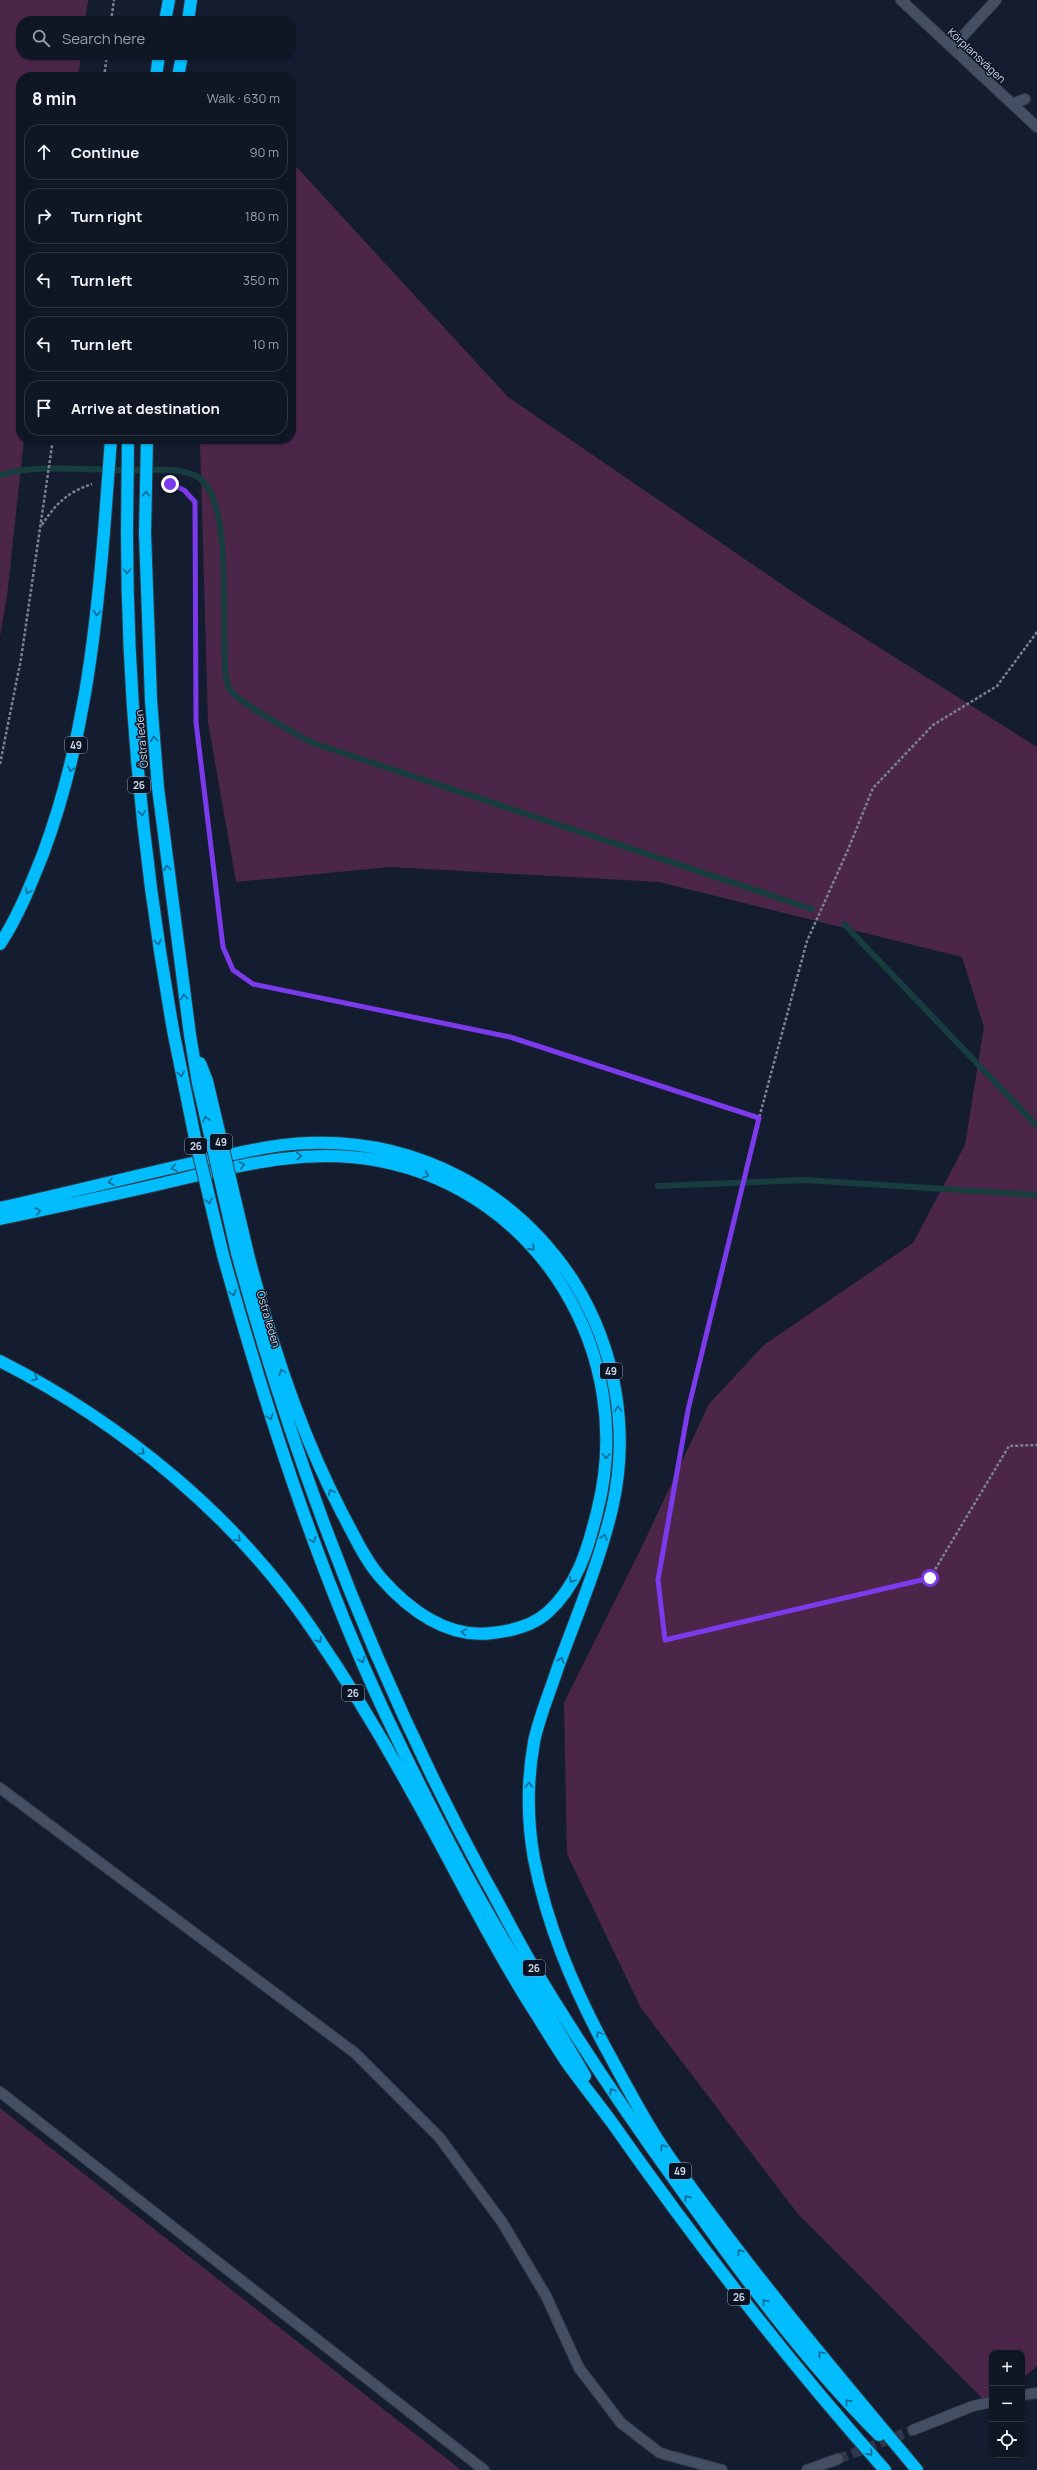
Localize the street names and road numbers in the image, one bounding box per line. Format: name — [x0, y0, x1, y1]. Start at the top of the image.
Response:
street label: Körplansvägen — [945, 24, 1009, 86]
street label: Östra leden — [131, 709, 151, 769]
road number: 49 — [65, 737, 87, 753]
road number: 26 — [128, 777, 150, 793]
road number: 49 — [210, 1134, 232, 1150]
road number: 26 — [185, 1138, 207, 1154]
street label: Östra leden — [254, 1289, 284, 1349]
road number: 49 — [600, 1363, 622, 1379]
road number: 26 — [342, 1685, 364, 1701]
road number: 26 — [523, 1960, 545, 1976]
road number: 49 — [669, 2163, 691, 2179]
road number: 26 — [728, 2289, 750, 2305]

